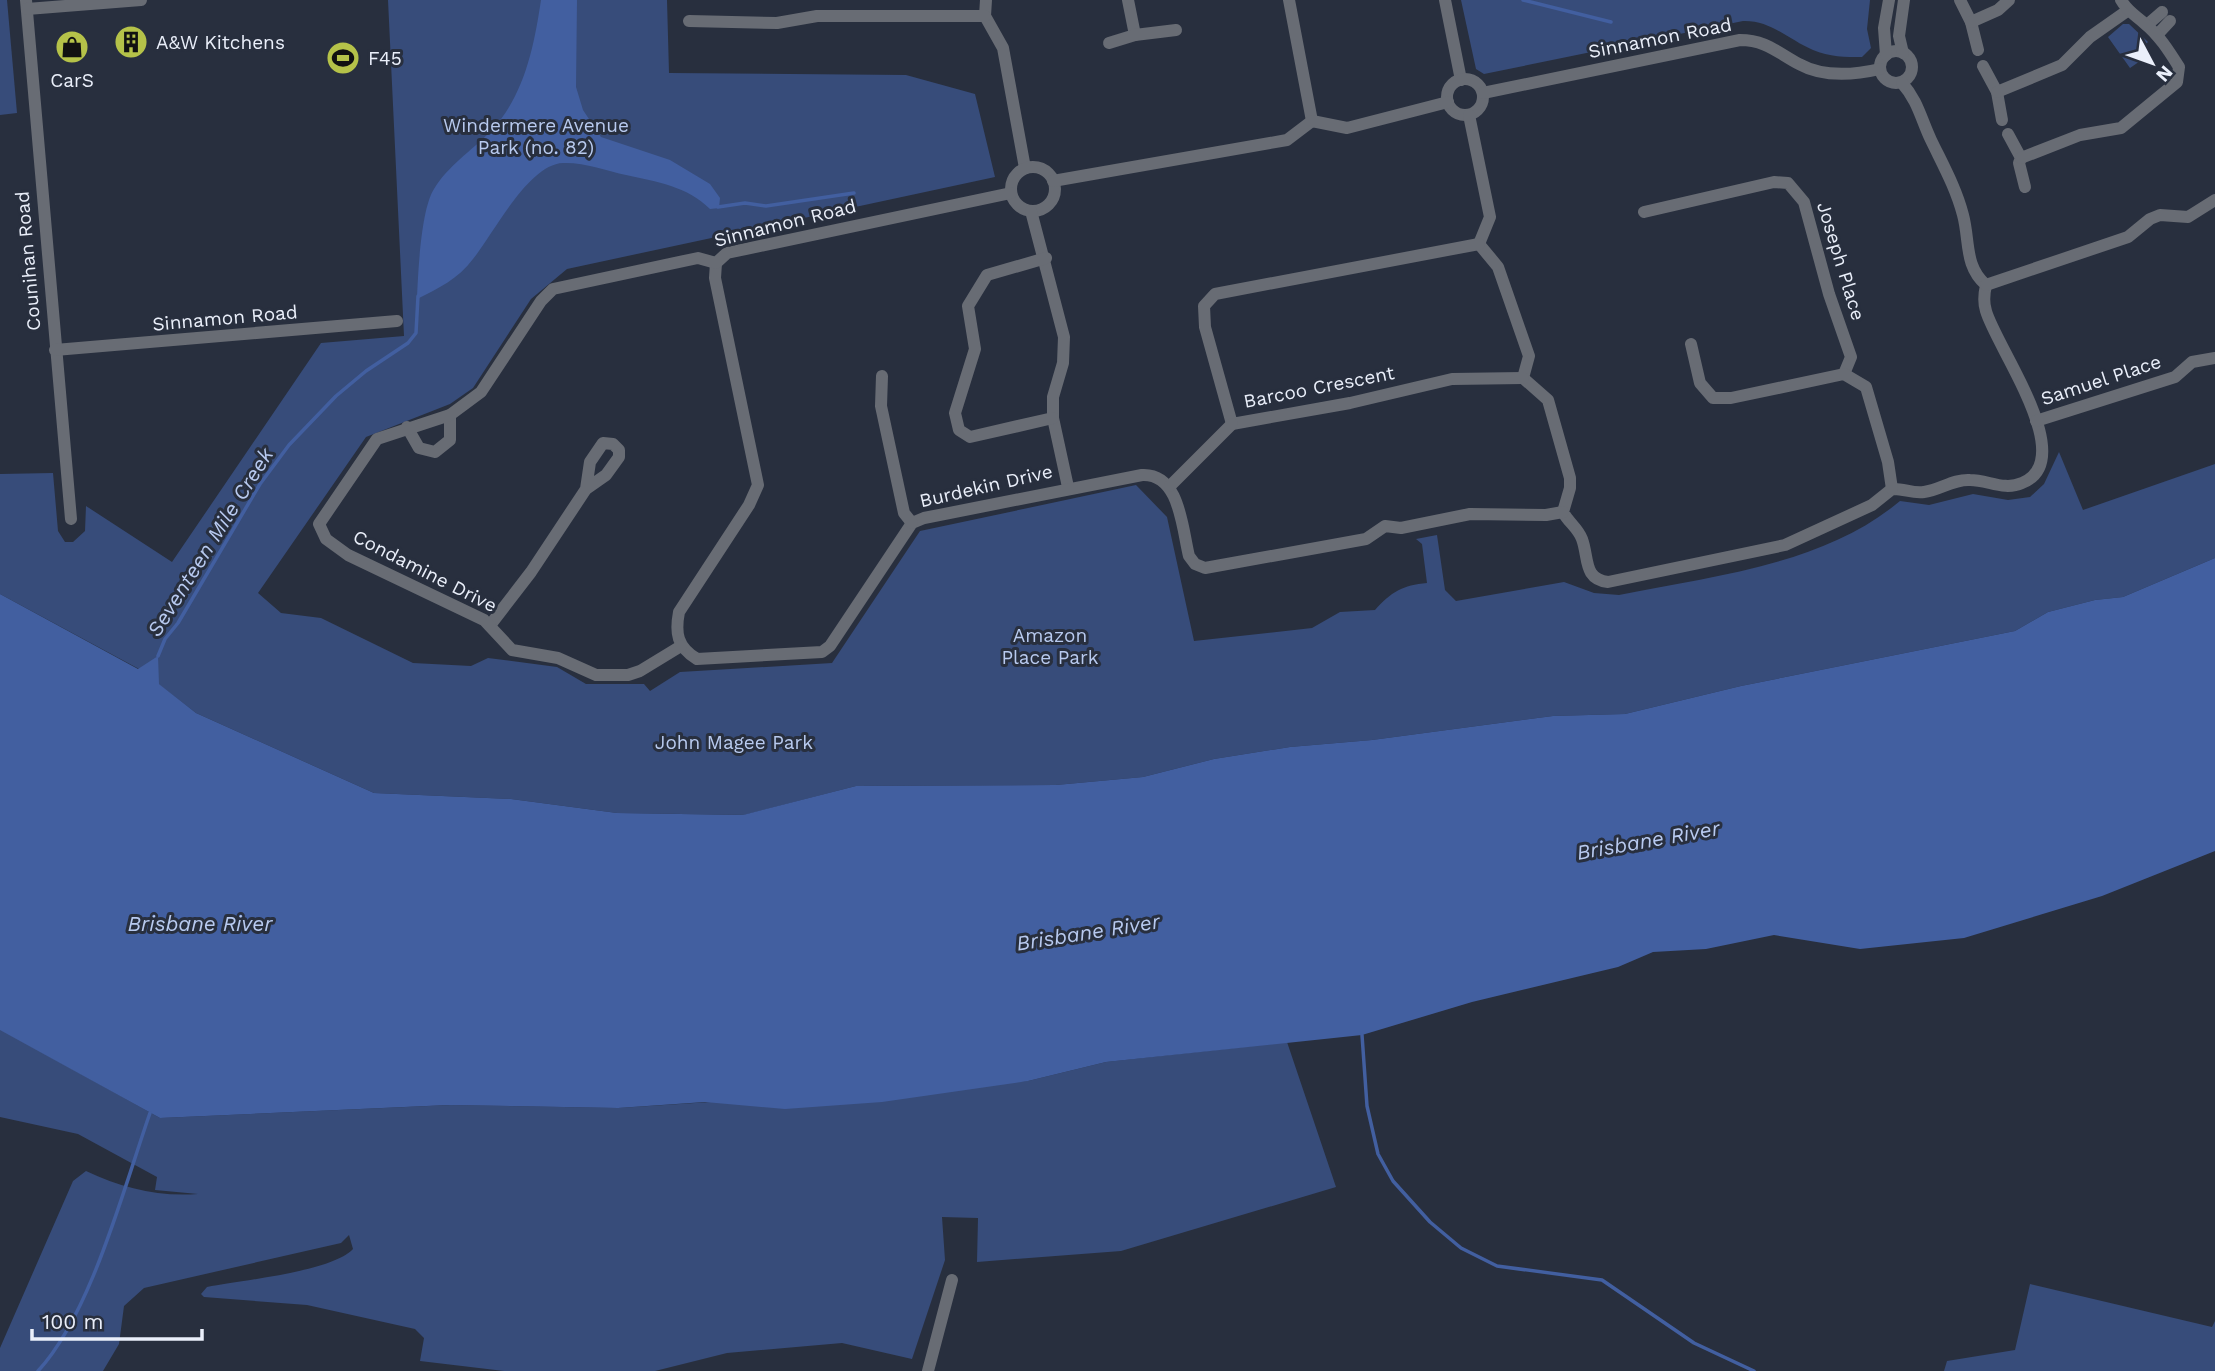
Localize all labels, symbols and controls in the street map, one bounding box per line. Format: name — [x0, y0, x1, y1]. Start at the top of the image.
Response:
street label: Sinnamon Road — [1586, 13, 1734, 63]
building icon: A&W Kitchens — [112, 23, 150, 61]
shop icon: CarS — [53, 28, 91, 66]
north arrow — [2117, 28, 2187, 98]
place label: A&W Kitchens — [156, 31, 285, 54]
sports icon: F45 — [324, 39, 362, 77]
place label: F45 — [368, 47, 402, 70]
text: N — [2151, 61, 2178, 87]
place label: CarS — [50, 69, 94, 92]
park label: Windermere Avenue Park (no. 82) — [443, 114, 629, 159]
street label: Counihan Road — [10, 190, 46, 332]
street label: Sinnamon Road — [712, 194, 858, 252]
street label: Joseph Place — [1812, 199, 1870, 323]
street label: Sinnamon Road — [152, 300, 298, 336]
street label: Samuel Place — [2038, 350, 2164, 410]
street label: Barcoo Crescent — [1242, 361, 1396, 413]
water label: Seventeen Mile Creek — [142, 442, 279, 641]
street label: Burdekin Drive — [917, 460, 1055, 512]
street label: Condamine Drive — [349, 525, 501, 617]
park label: Amazon Place Park — [1001, 624, 1099, 669]
park label: John Magee Park — [655, 731, 813, 754]
water label: Brisbane River — [1574, 815, 1722, 865]
water label: Brisbane River — [1014, 908, 1162, 956]
water label: Brisbane River — [128, 911, 273, 936]
scale bar — [32, 1298, 201, 1342]
text: 100 m — [42, 1309, 104, 1334]

